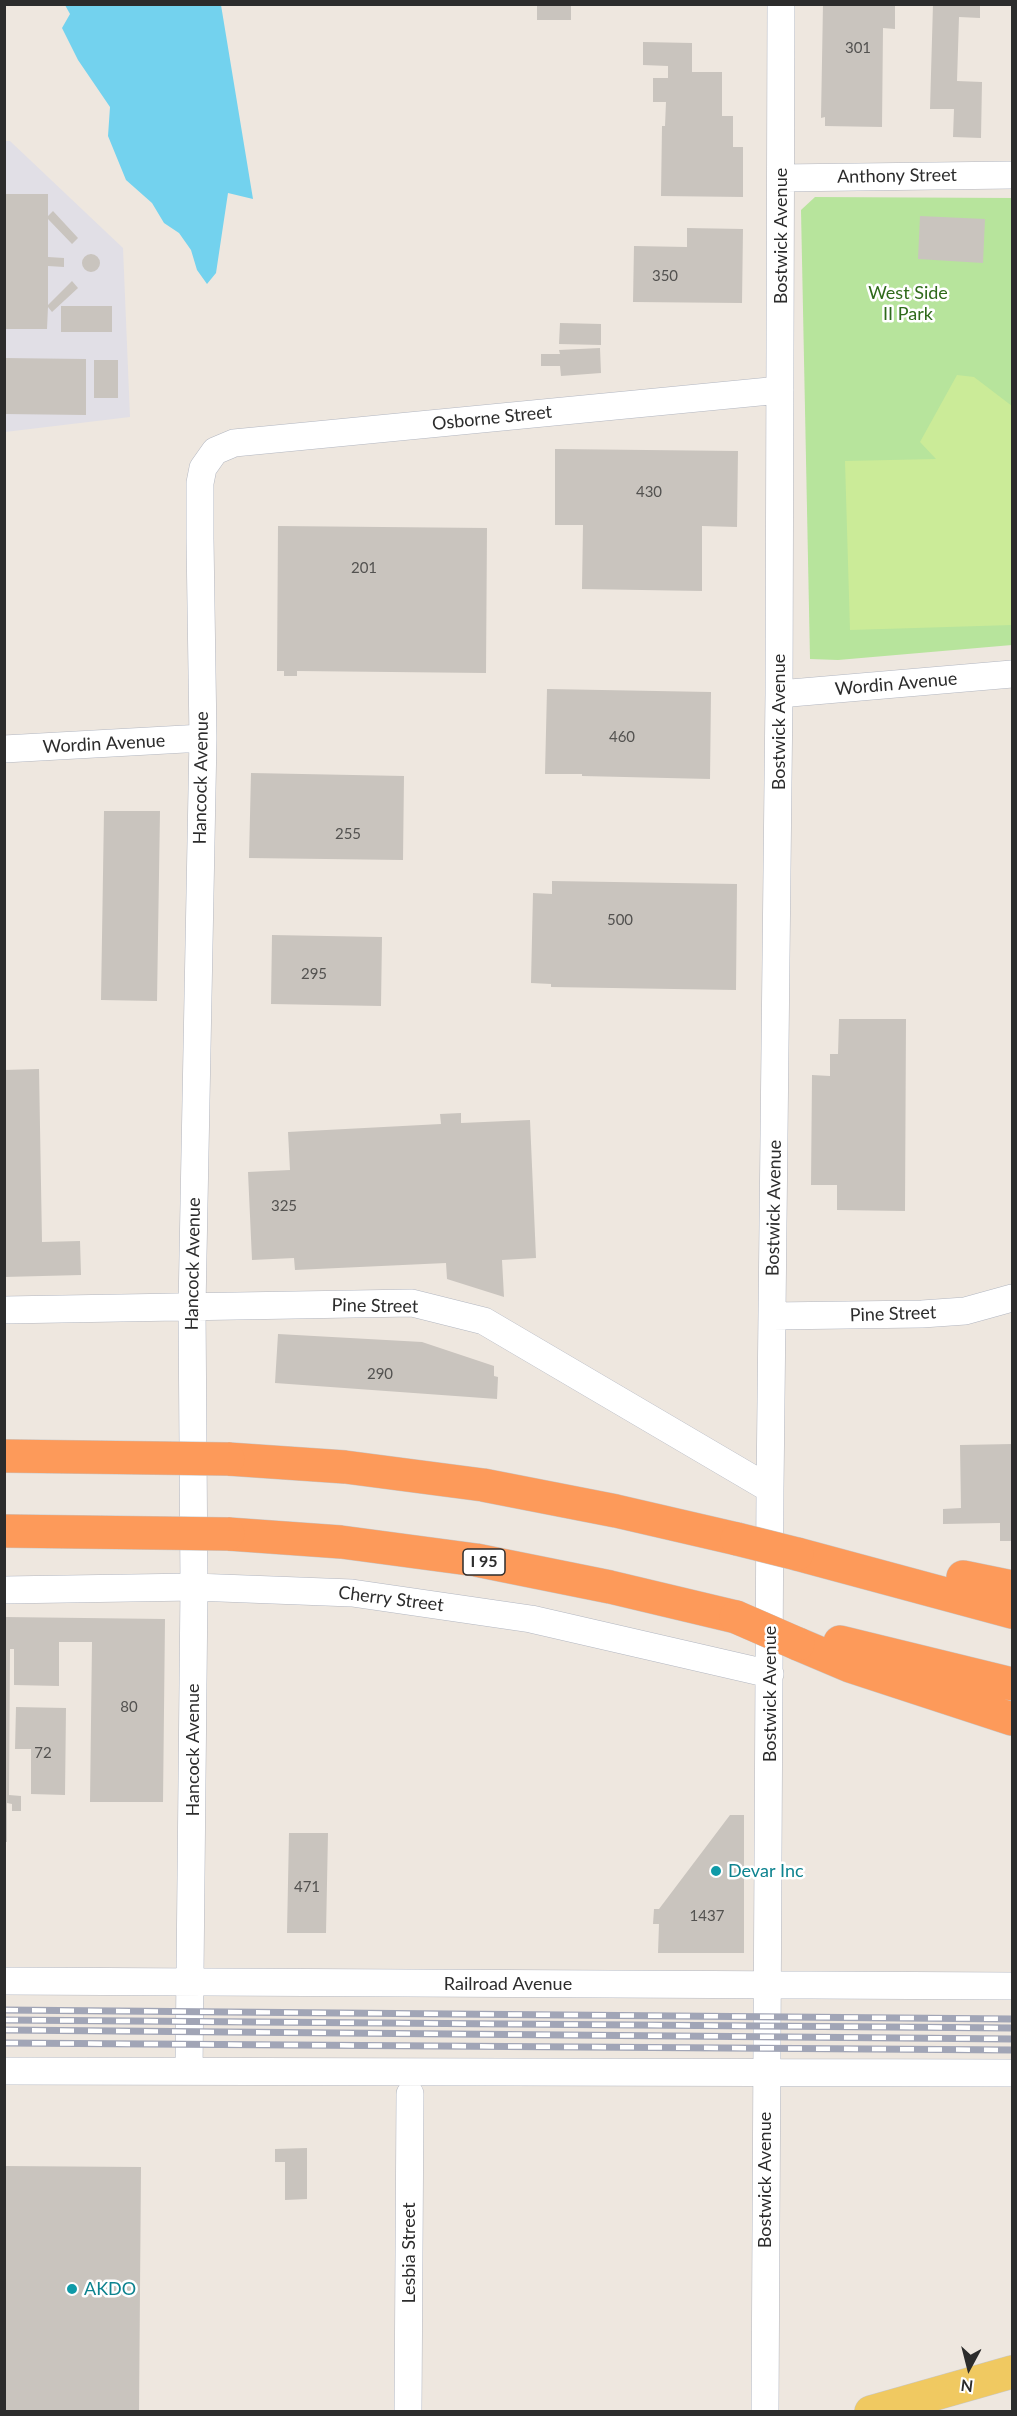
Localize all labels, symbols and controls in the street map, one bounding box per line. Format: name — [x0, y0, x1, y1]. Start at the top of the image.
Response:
house number: 301 — [845, 39, 871, 57]
street label: Anthony Street — [837, 164, 957, 188]
street label: Bostwick Avenue — [770, 168, 792, 304]
house number: 350 — [652, 267, 678, 285]
park label: West Side II Park — [868, 282, 948, 324]
street label: Osborne Street — [431, 401, 553, 435]
house number: 430 — [636, 483, 662, 501]
house number: 201 — [351, 559, 377, 577]
street label: Bostwick Avenue — [768, 654, 790, 790]
street label: Wordin Avenue — [834, 668, 958, 700]
street label: Hancock Avenue — [189, 711, 213, 845]
house number: 460 — [609, 728, 635, 746]
street label: Wordin Avenue — [42, 730, 166, 758]
house number: 255 — [335, 825, 361, 843]
house number: 500 — [607, 911, 633, 929]
house number: 295 — [301, 965, 327, 983]
street label: Bostwick Avenue — [762, 1140, 786, 1276]
street label: Hancock Avenue — [181, 1197, 205, 1331]
house number: 325 — [271, 1197, 297, 1215]
street label: Pine Street — [332, 1294, 418, 1318]
street label: Pine Street — [849, 1302, 937, 1326]
house number: 290 — [367, 1365, 393, 1383]
road number: I 95 — [463, 1549, 505, 1575]
street label: Cherry Street — [337, 1582, 445, 1616]
street label: Bostwick Avenue — [759, 1626, 781, 1762]
street label: Hancock Avenue — [182, 1683, 204, 1817]
house number: 80 — [120, 1698, 138, 1716]
house number: 72 — [34, 1744, 52, 1762]
place label: Devar Inc — [728, 1860, 804, 1882]
marker: Devar Inc — [709, 1864, 723, 1878]
house number: 471 — [294, 1878, 320, 1896]
house number: 1437 — [690, 1907, 724, 1925]
street label: Railroad Avenue — [444, 1973, 572, 1995]
street label: Bostwick Avenue — [754, 2112, 776, 2248]
street label: Lesbia Street — [398, 2202, 420, 2304]
place label: AKDO — [84, 2278, 136, 2300]
marker: AKDO — [65, 2282, 79, 2296]
north arrow — [939, 2338, 999, 2398]
text: N — [959, 2376, 974, 2397]

